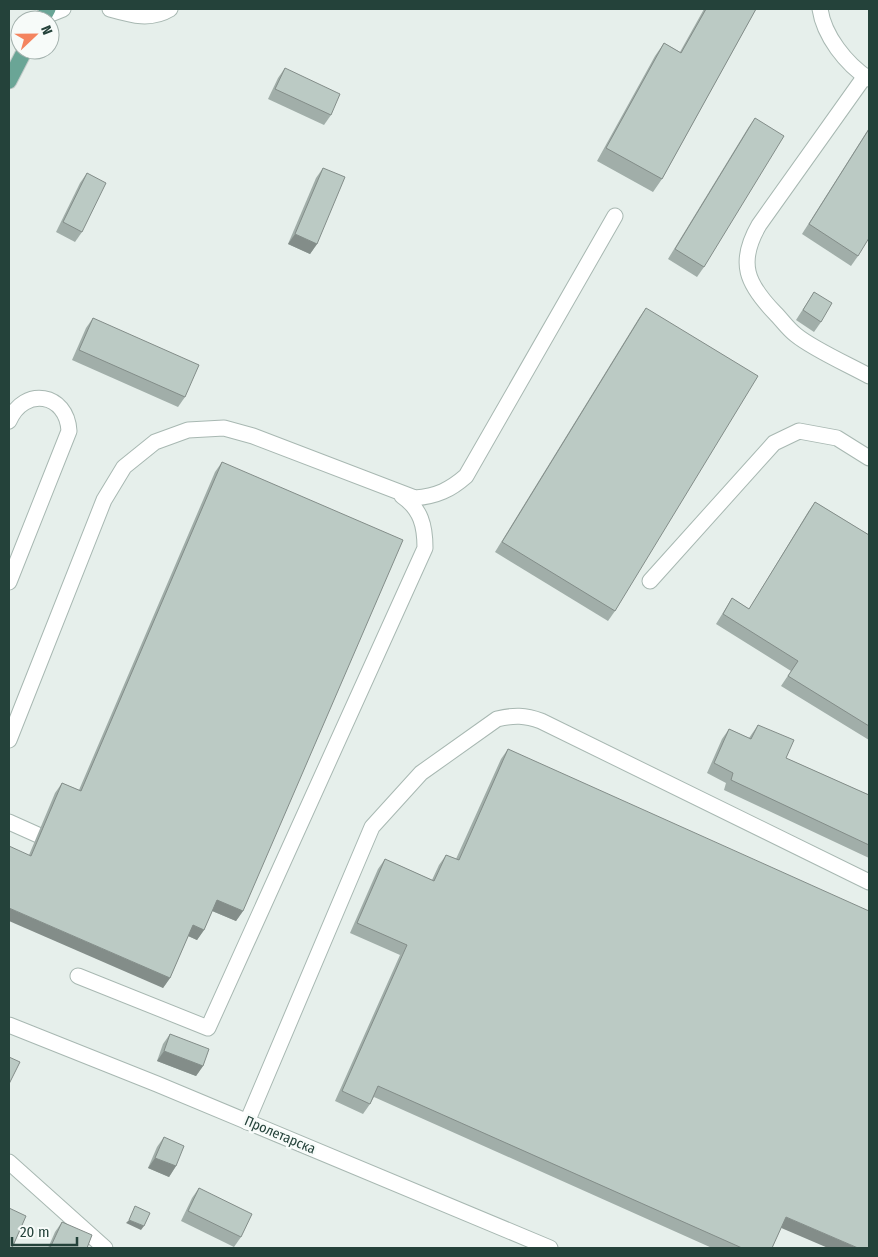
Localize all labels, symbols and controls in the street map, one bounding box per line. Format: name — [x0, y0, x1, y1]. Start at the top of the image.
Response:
north arrow — [10, 10, 60, 60]
text: N — [37, 23, 56, 37]
street label: Пролетарска — [242, 1112, 318, 1158]
scale bar — [12, 1214, 78, 1246]
text: 20 m — [20, 1223, 50, 1241]

